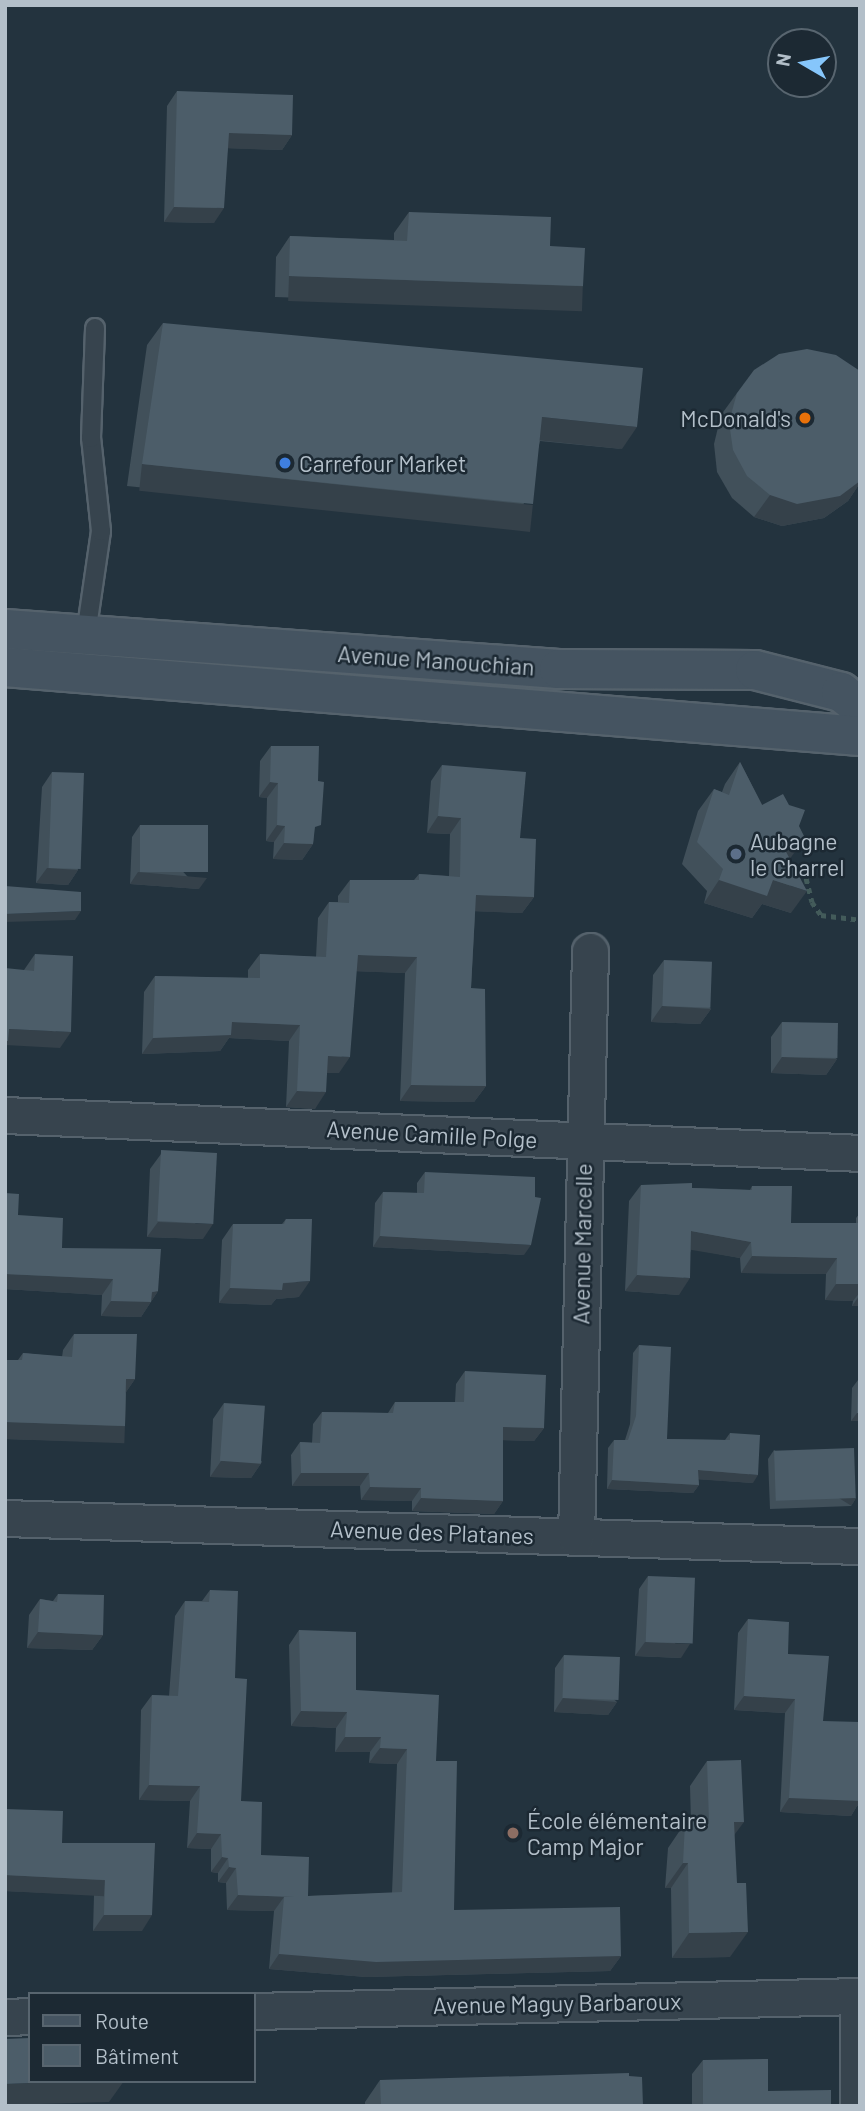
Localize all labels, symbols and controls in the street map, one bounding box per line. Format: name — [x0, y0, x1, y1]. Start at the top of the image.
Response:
north arrow — [767, 28, 837, 98]
text: N — [770, 51, 795, 68]
place label: McDonald's — [680, 404, 791, 432]
marker: McDonald's — [797, 410, 813, 426]
place label: Carrefour Market — [299, 449, 466, 477]
marker: Carrefour Market — [277, 455, 293, 471]
street label: Avenue Manouchian — [337, 639, 535, 681]
place label: Aubagne le Charrel — [750, 827, 844, 881]
marker: Aubagne le Charrel — [728, 846, 744, 862]
street label: Avenue Camille Polge — [326, 1115, 538, 1153]
street label: Avenue Marcelle — [567, 1163, 597, 1325]
street label: Avenue des Platanes — [330, 1515, 534, 1549]
place label: École élémentaire Camp Major — [527, 1806, 707, 1860]
marker: École élémentaire Camp Major — [505, 1825, 521, 1841]
street label: Avenue Maguy Barbaroux — [433, 1987, 681, 2019]
legend — [28, 1992, 256, 2083]
text: Route — [95, 2008, 149, 2033]
text: Bâtiment — [95, 2043, 179, 2068]

